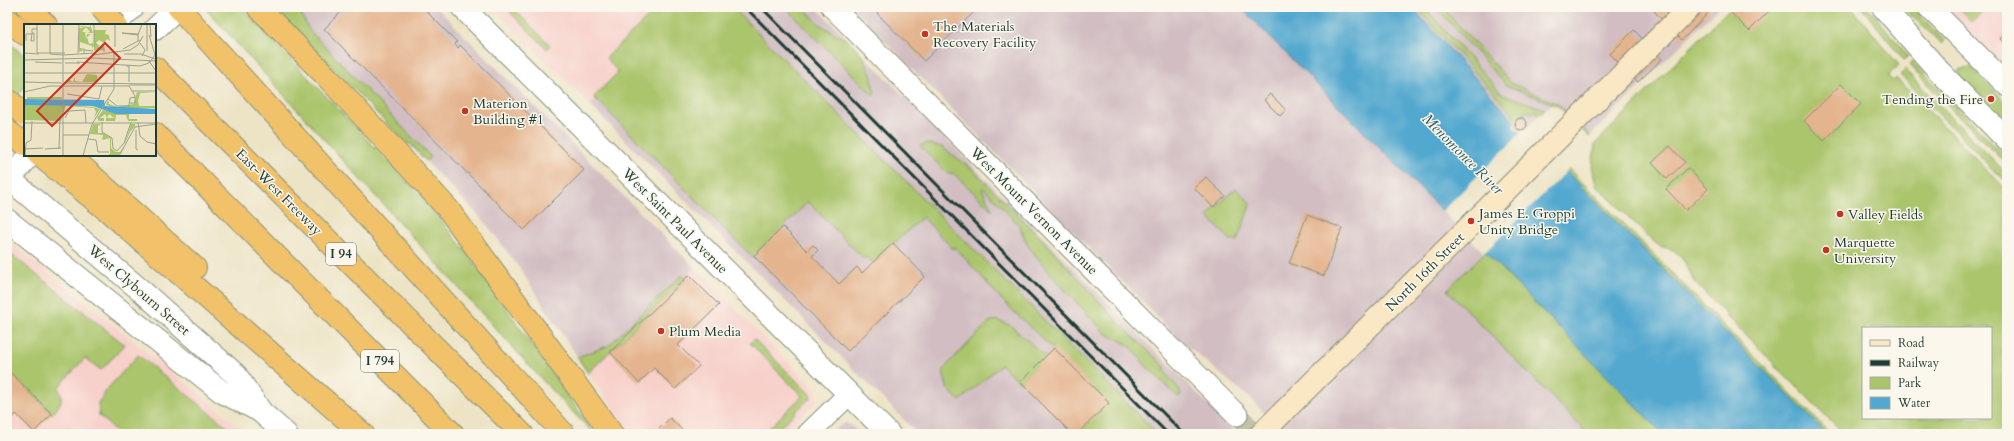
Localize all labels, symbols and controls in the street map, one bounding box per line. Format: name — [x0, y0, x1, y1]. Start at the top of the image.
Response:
place label: The Materials Recovery Facility — [933, 17, 1037, 52]
inset map — [24, 24, 156, 156]
marker: The Materials Recovery Facility — [920, 29, 930, 39]
place label: Tending the Fire — [1882, 90, 1983, 109]
place label: Materion Building #1 — [473, 94, 544, 129]
marker: Tending the Fire — [1986, 94, 1996, 104]
marker: Materion Building #1 — [460, 106, 470, 116]
water label: Menomonee River — [1418, 109, 1509, 200]
street label: West Mount Vernon Avenue — [965, 142, 1102, 279]
street label: East-West Freeway — [232, 145, 327, 240]
street label: West Saint Paul Avenue — [617, 163, 732, 278]
place label: James E. Groppi Unity Bridge — [1477, 204, 1575, 239]
place label: Valley Fields — [1848, 205, 1923, 224]
marker: Valley Fields — [1835, 209, 1845, 219]
marker: James E. Groppi Unity Bridge — [1466, 216, 1476, 226]
street label: North 16th Street — [1381, 228, 1469, 316]
place label: Marquette University — [1834, 233, 1897, 268]
street label: West Clybourn Street — [83, 240, 195, 340]
road number: I 94 — [326, 243, 356, 265]
marker: Marquette University — [1821, 245, 1831, 255]
place label: Plum Media — [669, 322, 741, 341]
marker: Plum Media — [656, 326, 666, 336]
legend — [1862, 327, 1992, 419]
text: Road — [1898, 335, 1925, 351]
road number: I 794 — [361, 350, 399, 372]
text: Railway — [1898, 355, 1940, 371]
text: Park — [1898, 375, 1922, 391]
text: Water — [1897, 395, 1931, 411]

